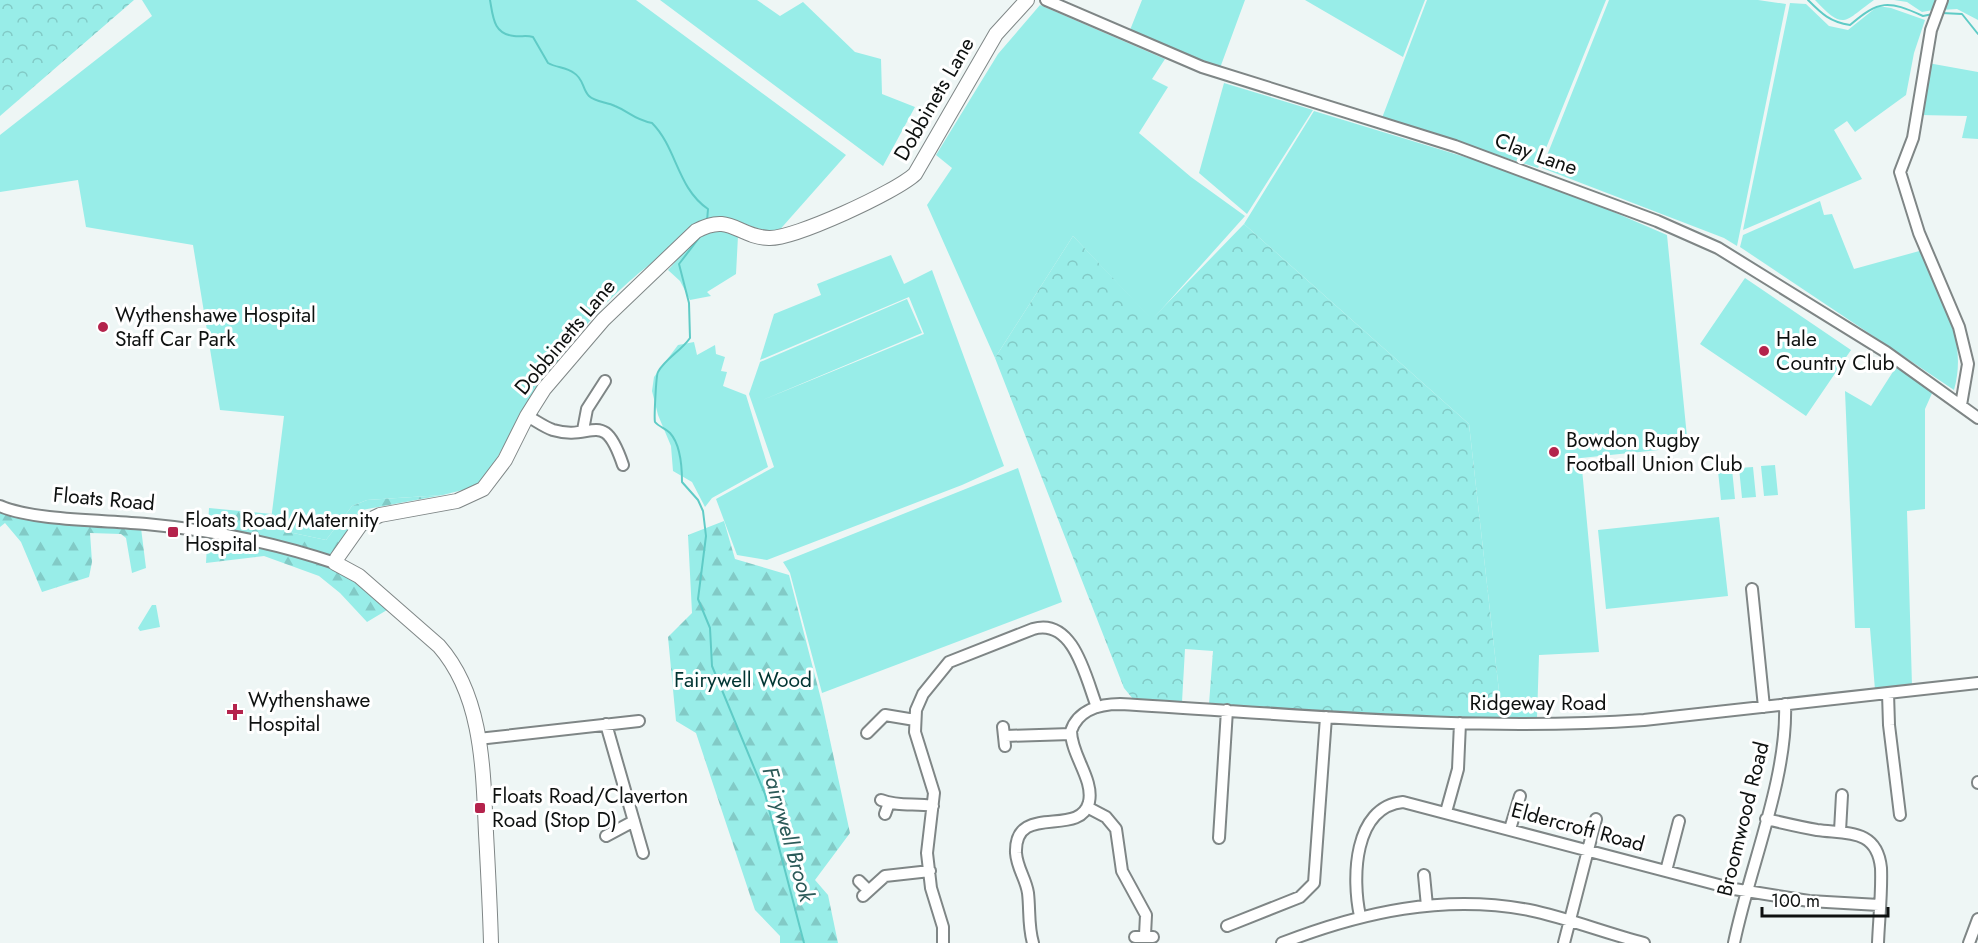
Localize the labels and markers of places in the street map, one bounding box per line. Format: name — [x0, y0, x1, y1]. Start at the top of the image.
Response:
place label: Wythenshawe Hospital Staff Car Park — [115, 300, 316, 354]
marker: Wythenshawe Hospital Staff Car Park — [96, 320, 110, 334]
place label: Hale Country Club — [1776, 324, 1895, 378]
marker: Hale Country Club — [1757, 344, 1771, 358]
place label: Bowdon Rugby Football Union Club — [1566, 425, 1743, 479]
marker: Bowdon Rugby Football Union Club — [1547, 445, 1561, 459]
place label: Floats Road/Maternity Hospital — [185, 505, 380, 559]
marker: Floats Road/Maternity Hospital — [166, 525, 180, 539]
place label: Wythenshawe Hospital — [248, 685, 370, 739]
marker: Wythenshawe Hospital — [226, 703, 244, 721]
place label: Floats Road/Claverton Road (Stop D) — [492, 781, 688, 835]
marker: Floats Road/Claverton Road (Stop D) — [473, 801, 487, 815]

